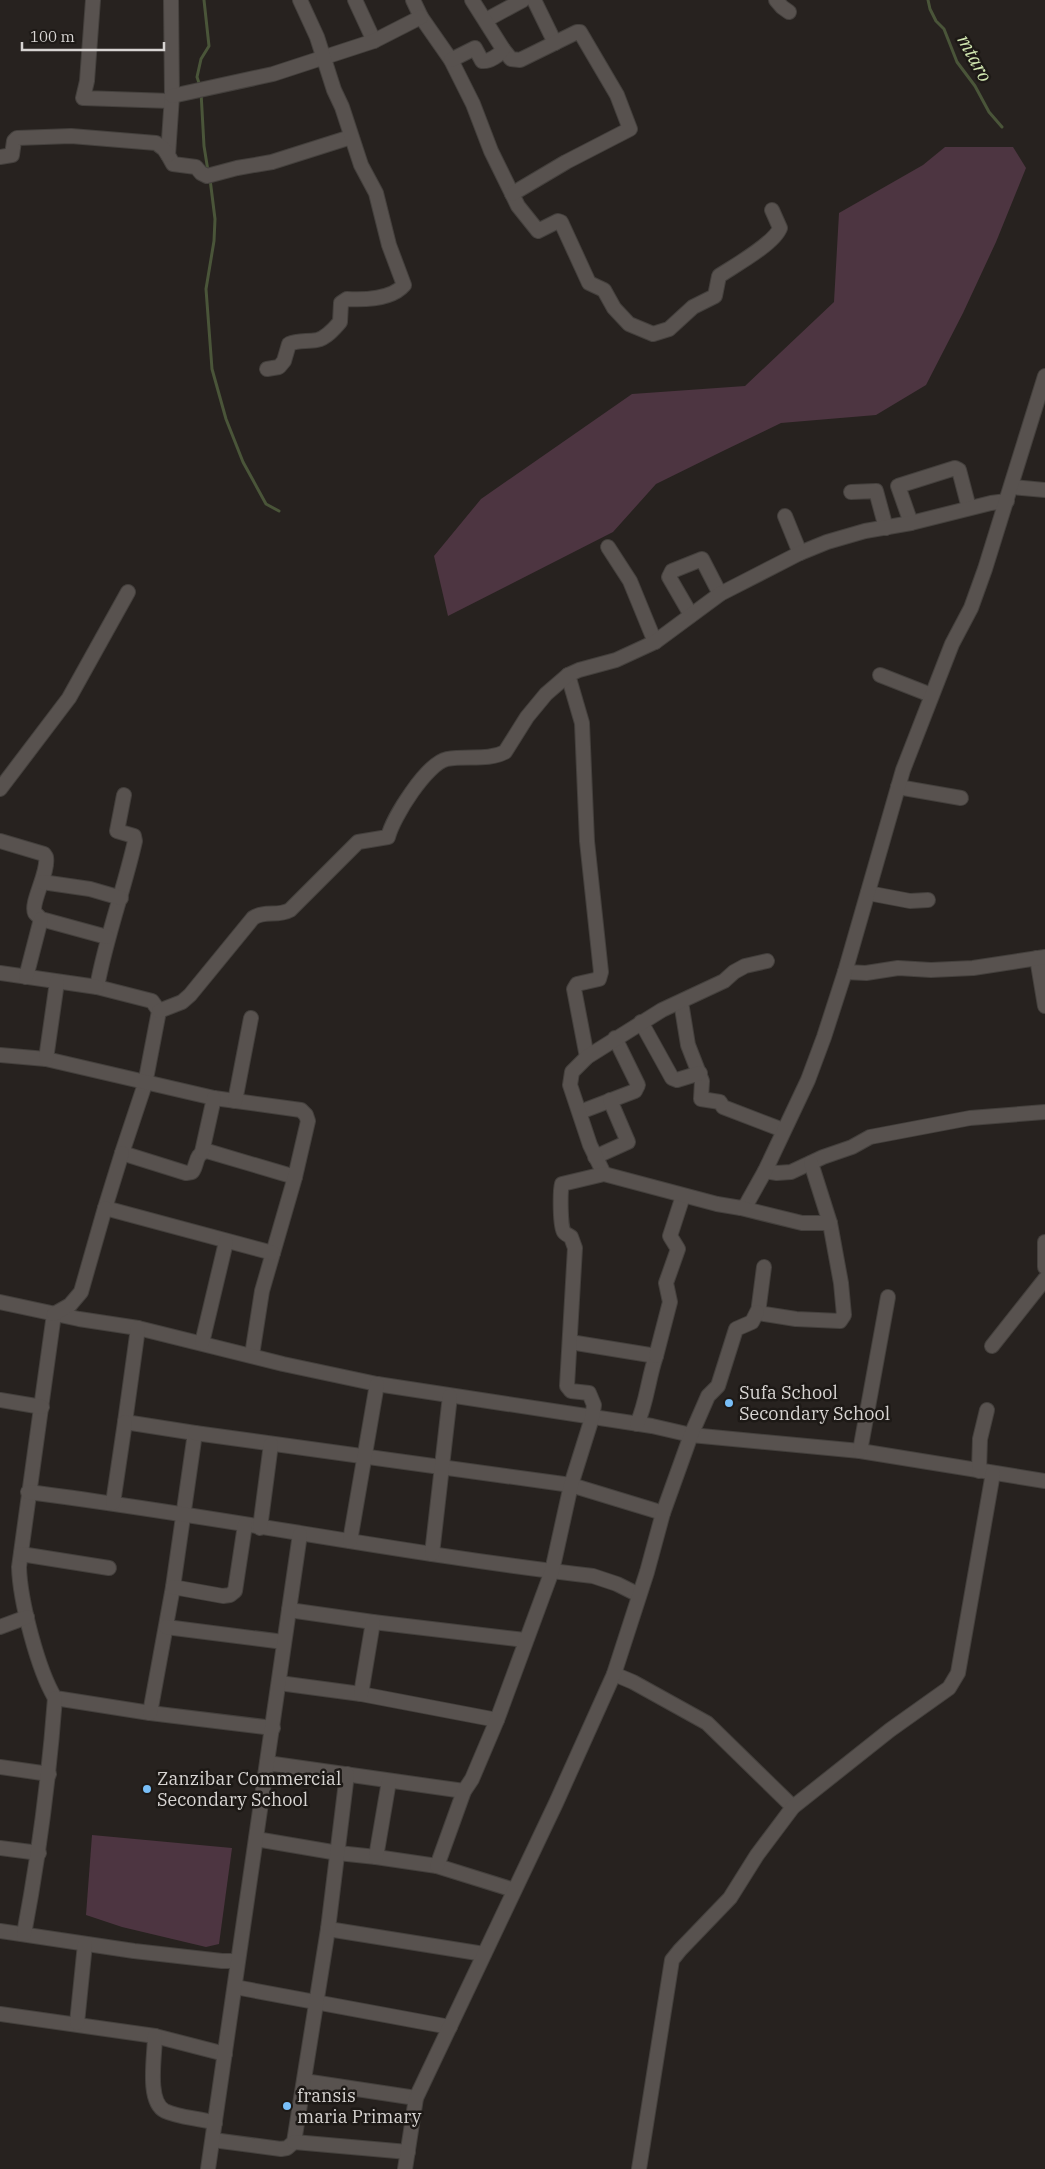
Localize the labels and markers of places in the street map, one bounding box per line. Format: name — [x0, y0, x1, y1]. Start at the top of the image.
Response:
place label: Sufa School Secondary School — [739, 1381, 890, 1425]
marker: Sufa School Secondary School — [723, 1397, 735, 1409]
place label: Zanzibar Commercial Secondary School — [157, 1767, 341, 1811]
marker: Zanzibar Commercial Secondary School — [141, 1783, 153, 1795]
place label: fransis maria Primary — [297, 2084, 422, 2128]
marker: fransis maria Primary — [281, 2100, 293, 2112]

